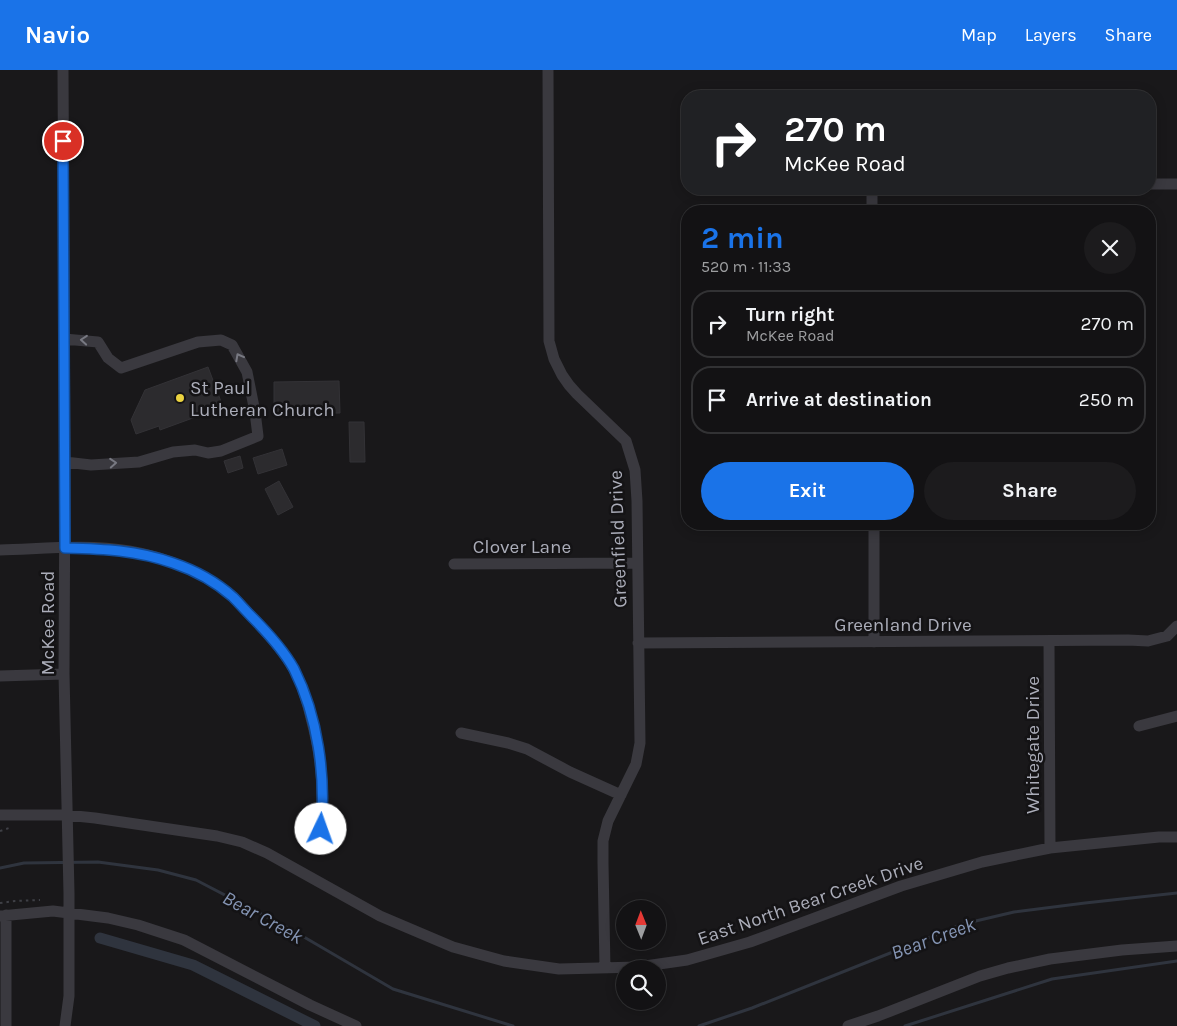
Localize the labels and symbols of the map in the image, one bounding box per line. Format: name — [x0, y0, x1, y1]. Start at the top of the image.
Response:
pin — [42, 120, 84, 162]
one-way arrow — [80, 335, 88, 346]
one-way arrow — [235, 353, 245, 362]
place label: St Paul Lutheran Church — [190, 377, 335, 421]
marker: St Paul Lutheran Church — [174, 392, 186, 404]
one-way arrow — [110, 458, 118, 469]
street label: Greenfield Drive — [605, 470, 631, 608]
street label: Clover Lane — [473, 536, 571, 558]
street label: McKee Road — [37, 570, 59, 676]
street label: Greenland Drive — [834, 614, 972, 636]
street label: Whitegate Drive — [1022, 676, 1044, 814]
position arrow — [294, 802, 346, 854]
street label: East North Bear Creek Drive — [695, 852, 926, 950]
water label: Bear Creek — [219, 886, 308, 949]
north arrow — [616, 900, 666, 950]
water label: Bear Creek — [888, 912, 979, 964]

